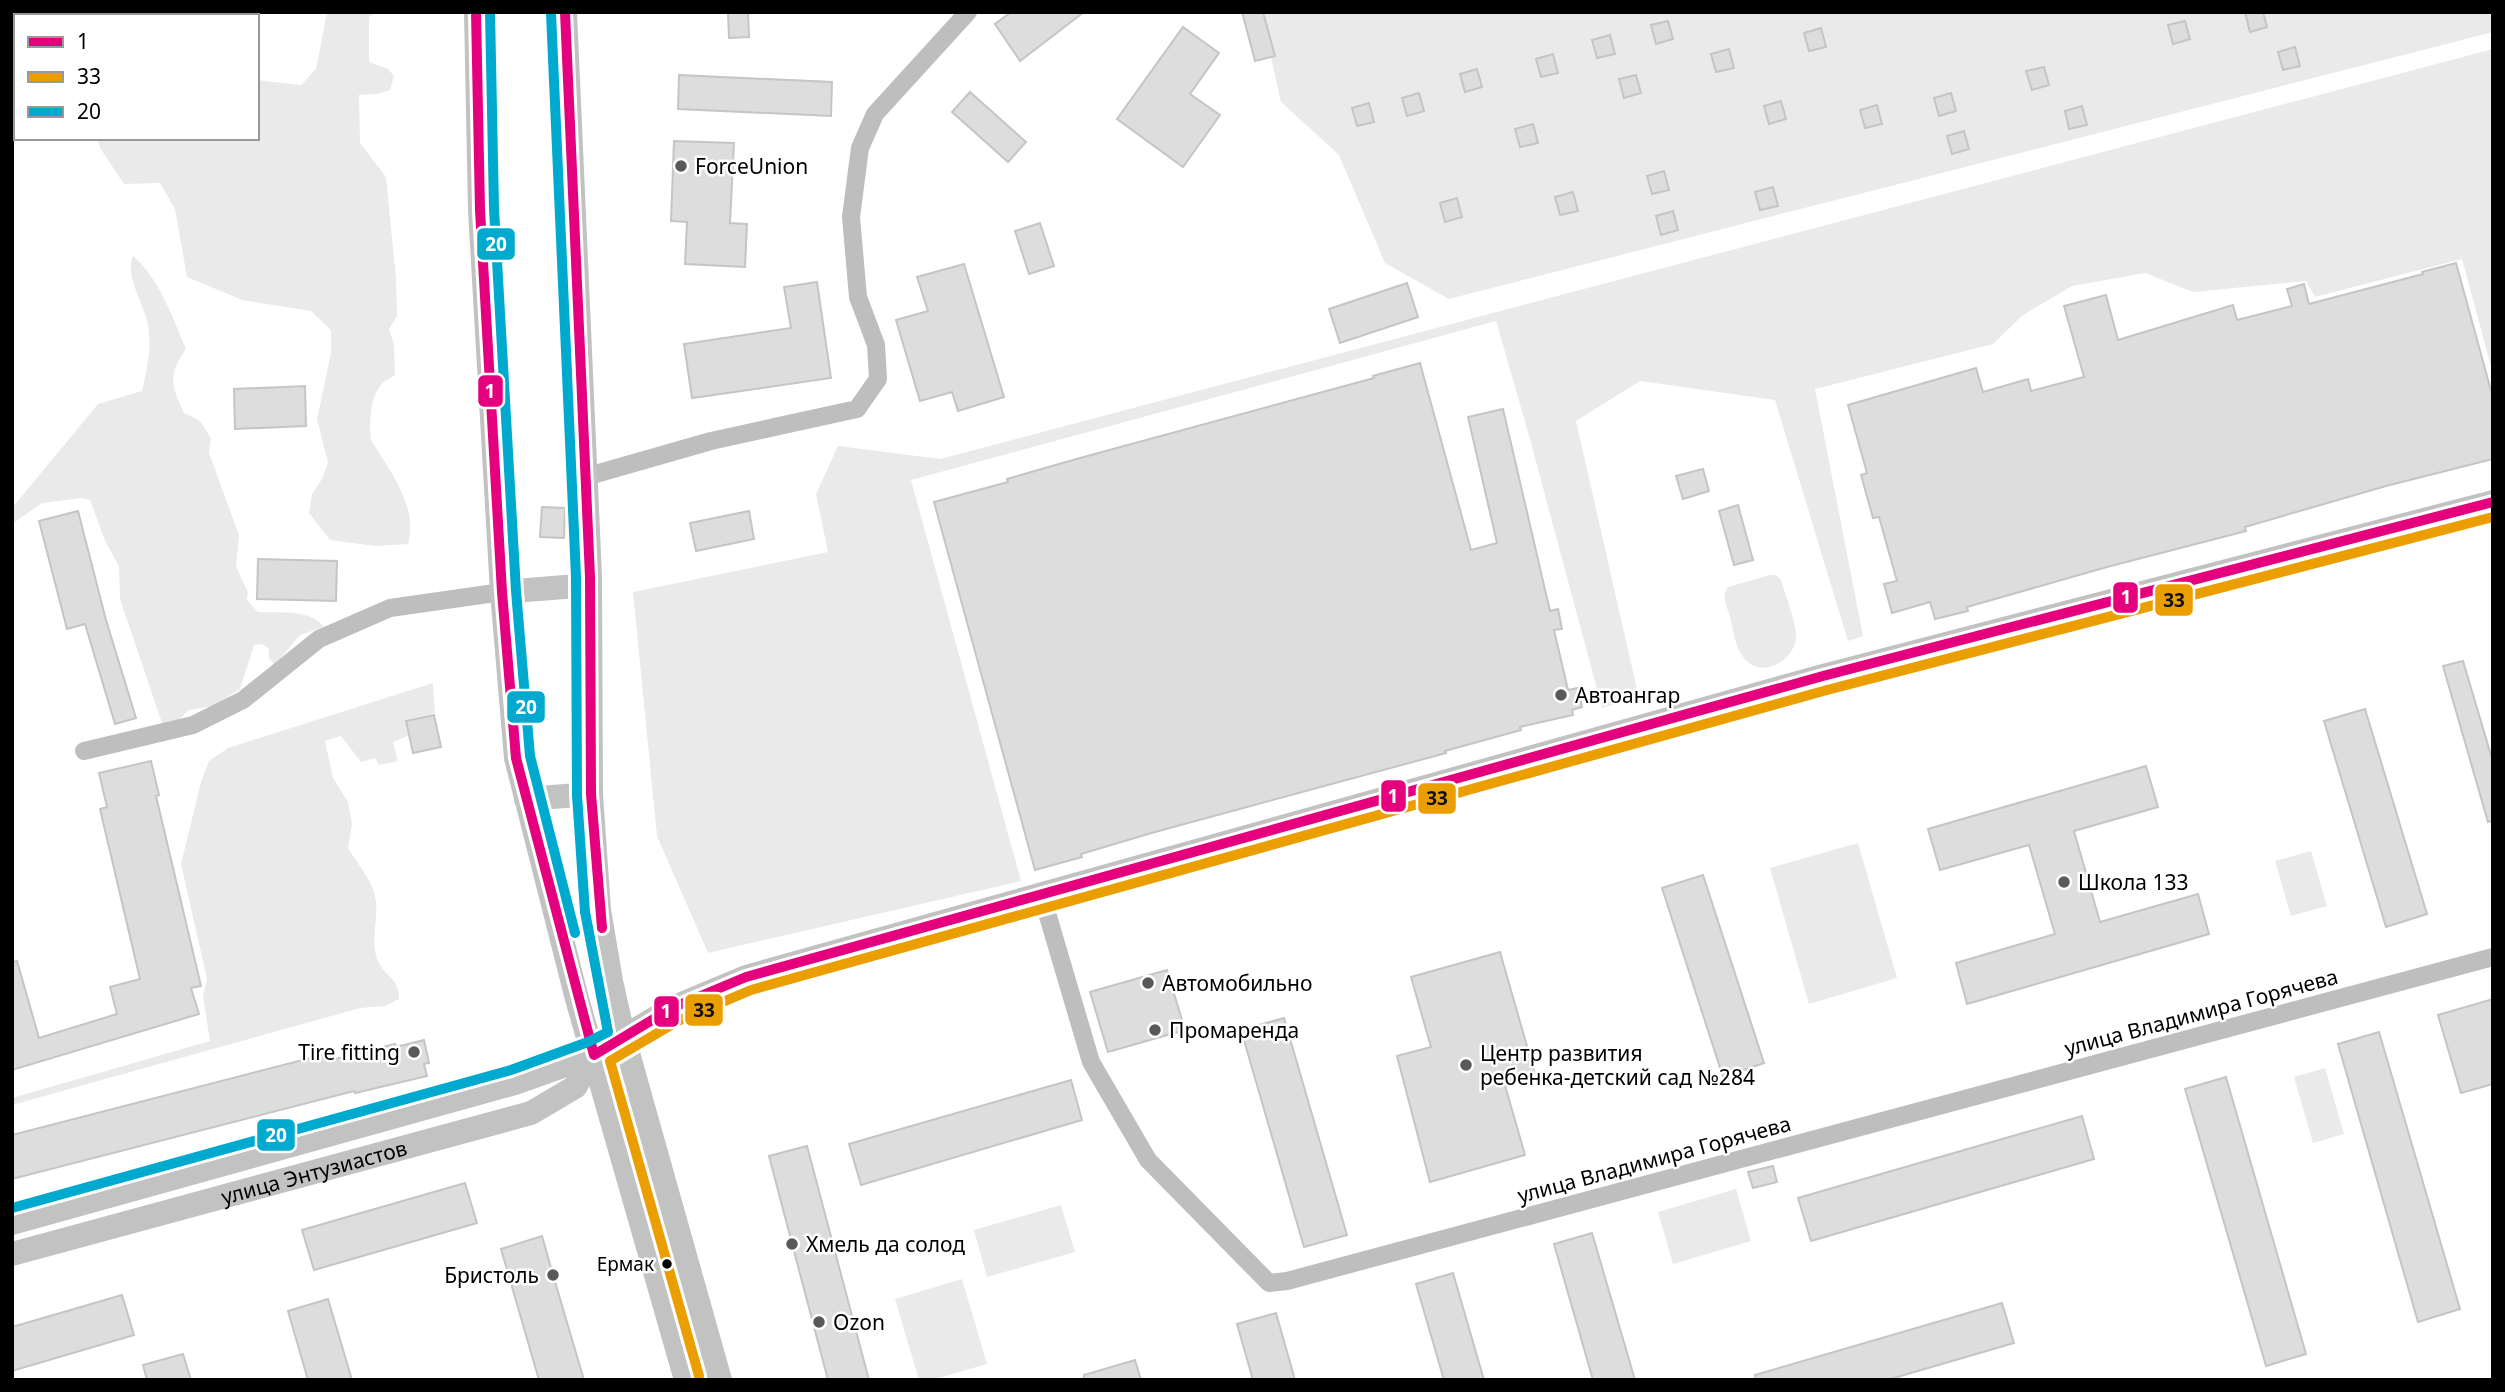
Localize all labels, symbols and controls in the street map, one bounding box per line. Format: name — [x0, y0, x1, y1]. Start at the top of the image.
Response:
legend — [14, 14, 259, 140]
text: 1 — [77, 27, 89, 55]
text: 33 — [77, 62, 101, 90]
text: 20 — [77, 97, 101, 125]
place label: ForceUnion — [695, 152, 808, 180]
marker: ForceUnion — [673, 158, 689, 174]
line badge: 20 — [476, 227, 516, 261]
text: 20 — [485, 231, 507, 257]
line badge: 1 — [477, 374, 504, 408]
text: 1 — [485, 378, 495, 404]
line badge: 1 — [2112, 581, 2139, 614]
line badge: 33 — [2154, 583, 2194, 617]
text: 1 — [2121, 584, 2131, 610]
text: 33 — [2163, 587, 2185, 613]
place label: Автоангар — [1575, 681, 1680, 709]
marker: Автоангар — [1553, 687, 1569, 703]
line badge: 20 — [506, 690, 546, 724]
text: 20 — [515, 694, 537, 720]
line badge: 1 — [1380, 779, 1407, 813]
line badge: 33 — [1417, 782, 1457, 815]
text: 1 — [1388, 783, 1398, 809]
text: 33 — [1426, 785, 1448, 811]
place label: Школа 133 — [2078, 868, 2188, 896]
marker: Школа 133 — [2056, 874, 2072, 890]
street label: улица Владимира Горячева — [2061, 962, 2341, 1062]
place label: Автомобильно — [1162, 969, 1312, 997]
marker: Автомобильно — [1140, 975, 1156, 991]
line badge: 33 — [684, 993, 724, 1027]
line badge: 1 — [653, 995, 680, 1028]
text: 33 — [693, 997, 715, 1023]
text: 1 — [661, 998, 671, 1024]
place label: Промаренда — [1169, 1016, 1299, 1044]
marker: Промаренда — [1147, 1022, 1163, 1038]
place label: Tire fitting — [298, 1038, 400, 1066]
place label: Центр развития ребенка-детский сад №284 — [1480, 1039, 1755, 1091]
marker: Tire fitting — [406, 1044, 422, 1060]
marker: Центр развития ребенка-детский сад №284 — [1458, 1057, 1474, 1073]
street label: улица Владимира Горячева — [1514, 1109, 1794, 1209]
line badge: 20 — [256, 1118, 296, 1152]
text: 20 — [265, 1122, 287, 1148]
street label: улица Энтузиастов — [218, 1133, 410, 1211]
place label: Хмель да солод — [806, 1230, 965, 1258]
marker: Хмель да солод — [784, 1236, 800, 1252]
place label: Ермак — [597, 1251, 654, 1277]
marker: Ермак — [660, 1257, 674, 1271]
place label: Бристоль — [444, 1261, 539, 1289]
marker: Бристоль — [545, 1267, 561, 1283]
place label: Ozon — [833, 1308, 885, 1336]
marker: Ozon — [811, 1314, 827, 1330]

